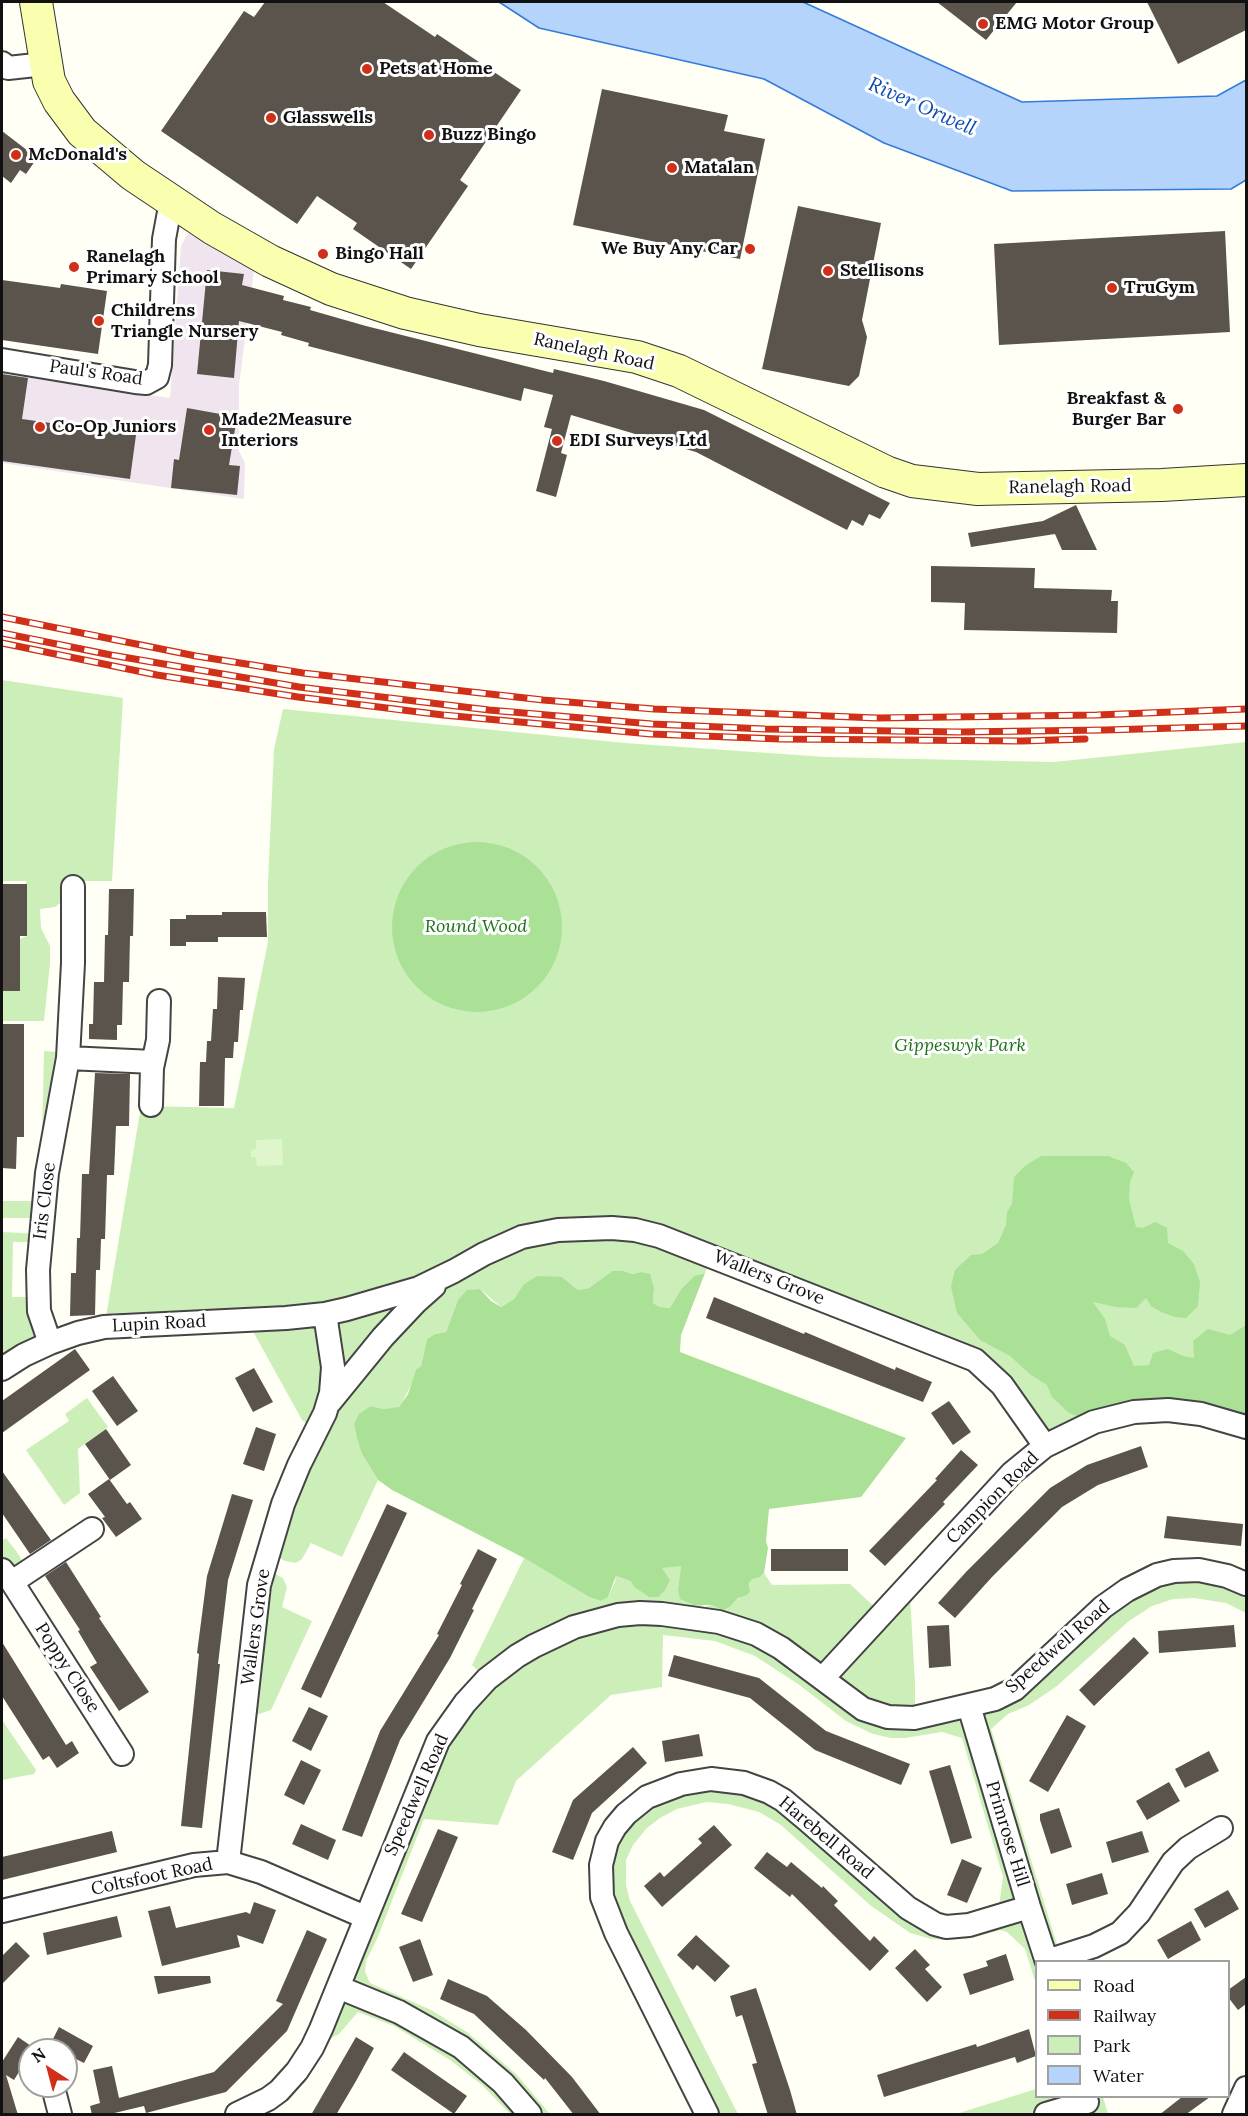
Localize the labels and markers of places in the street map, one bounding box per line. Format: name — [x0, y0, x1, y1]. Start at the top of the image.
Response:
place label: EMG Motor Group — [995, 13, 1154, 35]
marker: EMG Motor Group — [976, 17, 990, 31]
place label: Pets at Home — [379, 58, 493, 80]
marker: Pets at Home — [360, 62, 374, 76]
place label: Glasswells — [283, 107, 373, 129]
marker: Glasswells — [264, 111, 278, 125]
place label: Buzz Bingo — [441, 124, 536, 146]
marker: Buzz Bingo — [422, 128, 436, 142]
place label: McDonald's — [28, 144, 127, 166]
marker: McDonald's — [9, 148, 23, 162]
place label: Matalan — [684, 157, 754, 179]
marker: Matalan — [665, 161, 679, 175]
place label: We Buy Any Car — [601, 238, 738, 260]
marker: We Buy Any Car — [743, 242, 757, 256]
place label: Bingo Hall — [335, 243, 424, 265]
place label: Ranelagh Primary School — [86, 246, 219, 288]
marker: Bingo Hall — [316, 247, 330, 261]
marker: Ranelagh Primary School — [67, 260, 81, 274]
place label: Stellisons — [840, 260, 924, 282]
marker: Stellisons — [821, 264, 835, 278]
place label: TruGym — [1124, 277, 1195, 299]
marker: TruGym — [1105, 281, 1119, 295]
place label: Childrens Triangle Nursery — [111, 300, 258, 342]
marker: Childrens Triangle Nursery — [92, 314, 106, 328]
place label: Breakfast & Burger Bar — [1067, 388, 1166, 430]
marker: Breakfast & Burger Bar — [1171, 402, 1185, 416]
place label: Made2Measure Interiors — [221, 409, 352, 452]
place label: Co-Op Juniors — [52, 416, 176, 438]
marker: Co-Op Juniors — [33, 420, 47, 434]
marker: Made2Measure Interiors — [202, 423, 216, 437]
place label: EDI Surveys Ltd — [569, 430, 707, 452]
marker: EDI Surveys Ltd — [550, 434, 564, 448]

